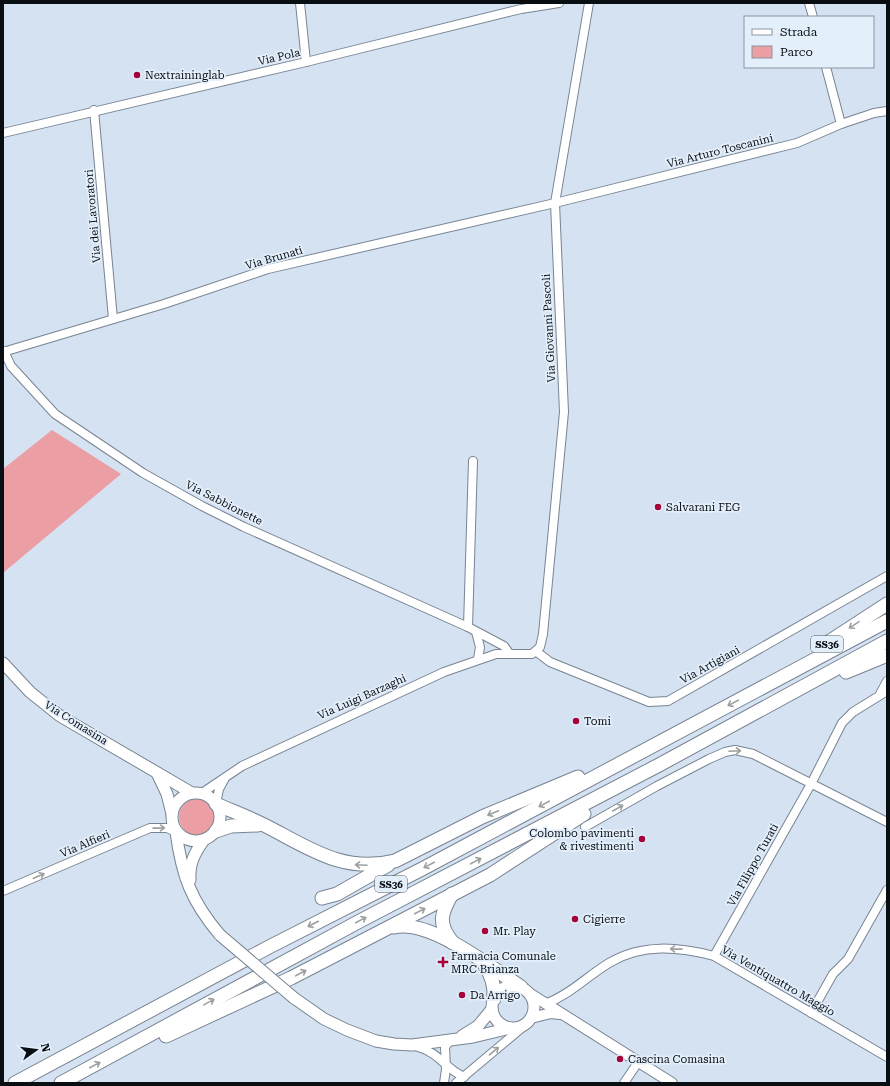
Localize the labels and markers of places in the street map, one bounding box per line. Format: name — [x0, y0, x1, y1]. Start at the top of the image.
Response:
place label: Nextraininglab — [145, 69, 225, 82]
marker: Nextraininglab — [132, 70, 142, 80]
place label: Salvarani FEG — [666, 501, 741, 514]
marker: Salvarani FEG — [653, 502, 663, 512]
place label: Tomi — [584, 715, 611, 728]
marker: Tomi — [571, 716, 581, 726]
place label: Colombo pavimenti & rivestimenti — [529, 827, 634, 853]
marker: Colombo pavimenti & rivestimenti — [637, 834, 647, 844]
place label: Cigierre — [583, 913, 625, 926]
marker: Cigierre — [570, 914, 580, 924]
place label: Mr. Play — [493, 925, 536, 938]
marker: Mr. Play — [480, 926, 490, 936]
place label: Farmacia Comunale MRC Brianza — [451, 950, 556, 976]
marker: Farmacia Comunale MRC Brianza — [438, 957, 448, 967]
place label: Da Arrigo — [470, 989, 520, 1002]
marker: Da Arrigo — [457, 990, 467, 1000]
place label: Cascina Comasina — [628, 1053, 725, 1066]
marker: Cascina Comasina — [615, 1054, 625, 1064]

